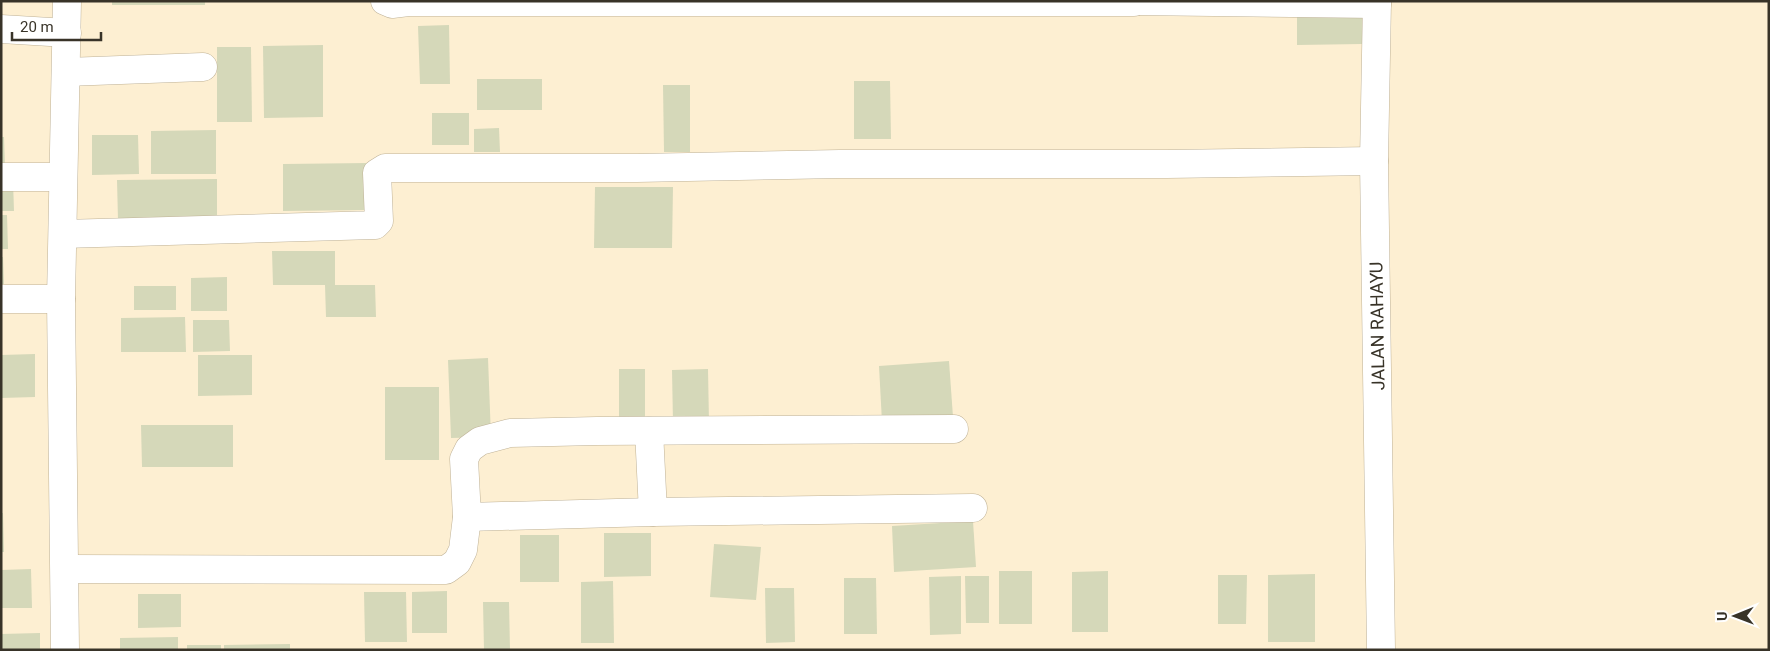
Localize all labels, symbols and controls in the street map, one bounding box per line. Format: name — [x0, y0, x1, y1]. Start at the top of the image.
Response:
scale bar — [12, 10, 101, 42]
text: 20 m — [20, 18, 54, 36]
street label: JALAN RAHAYU — [1365, 261, 1389, 391]
north arrow — [1710, 591, 1760, 641]
text: U — [1714, 611, 1730, 621]

